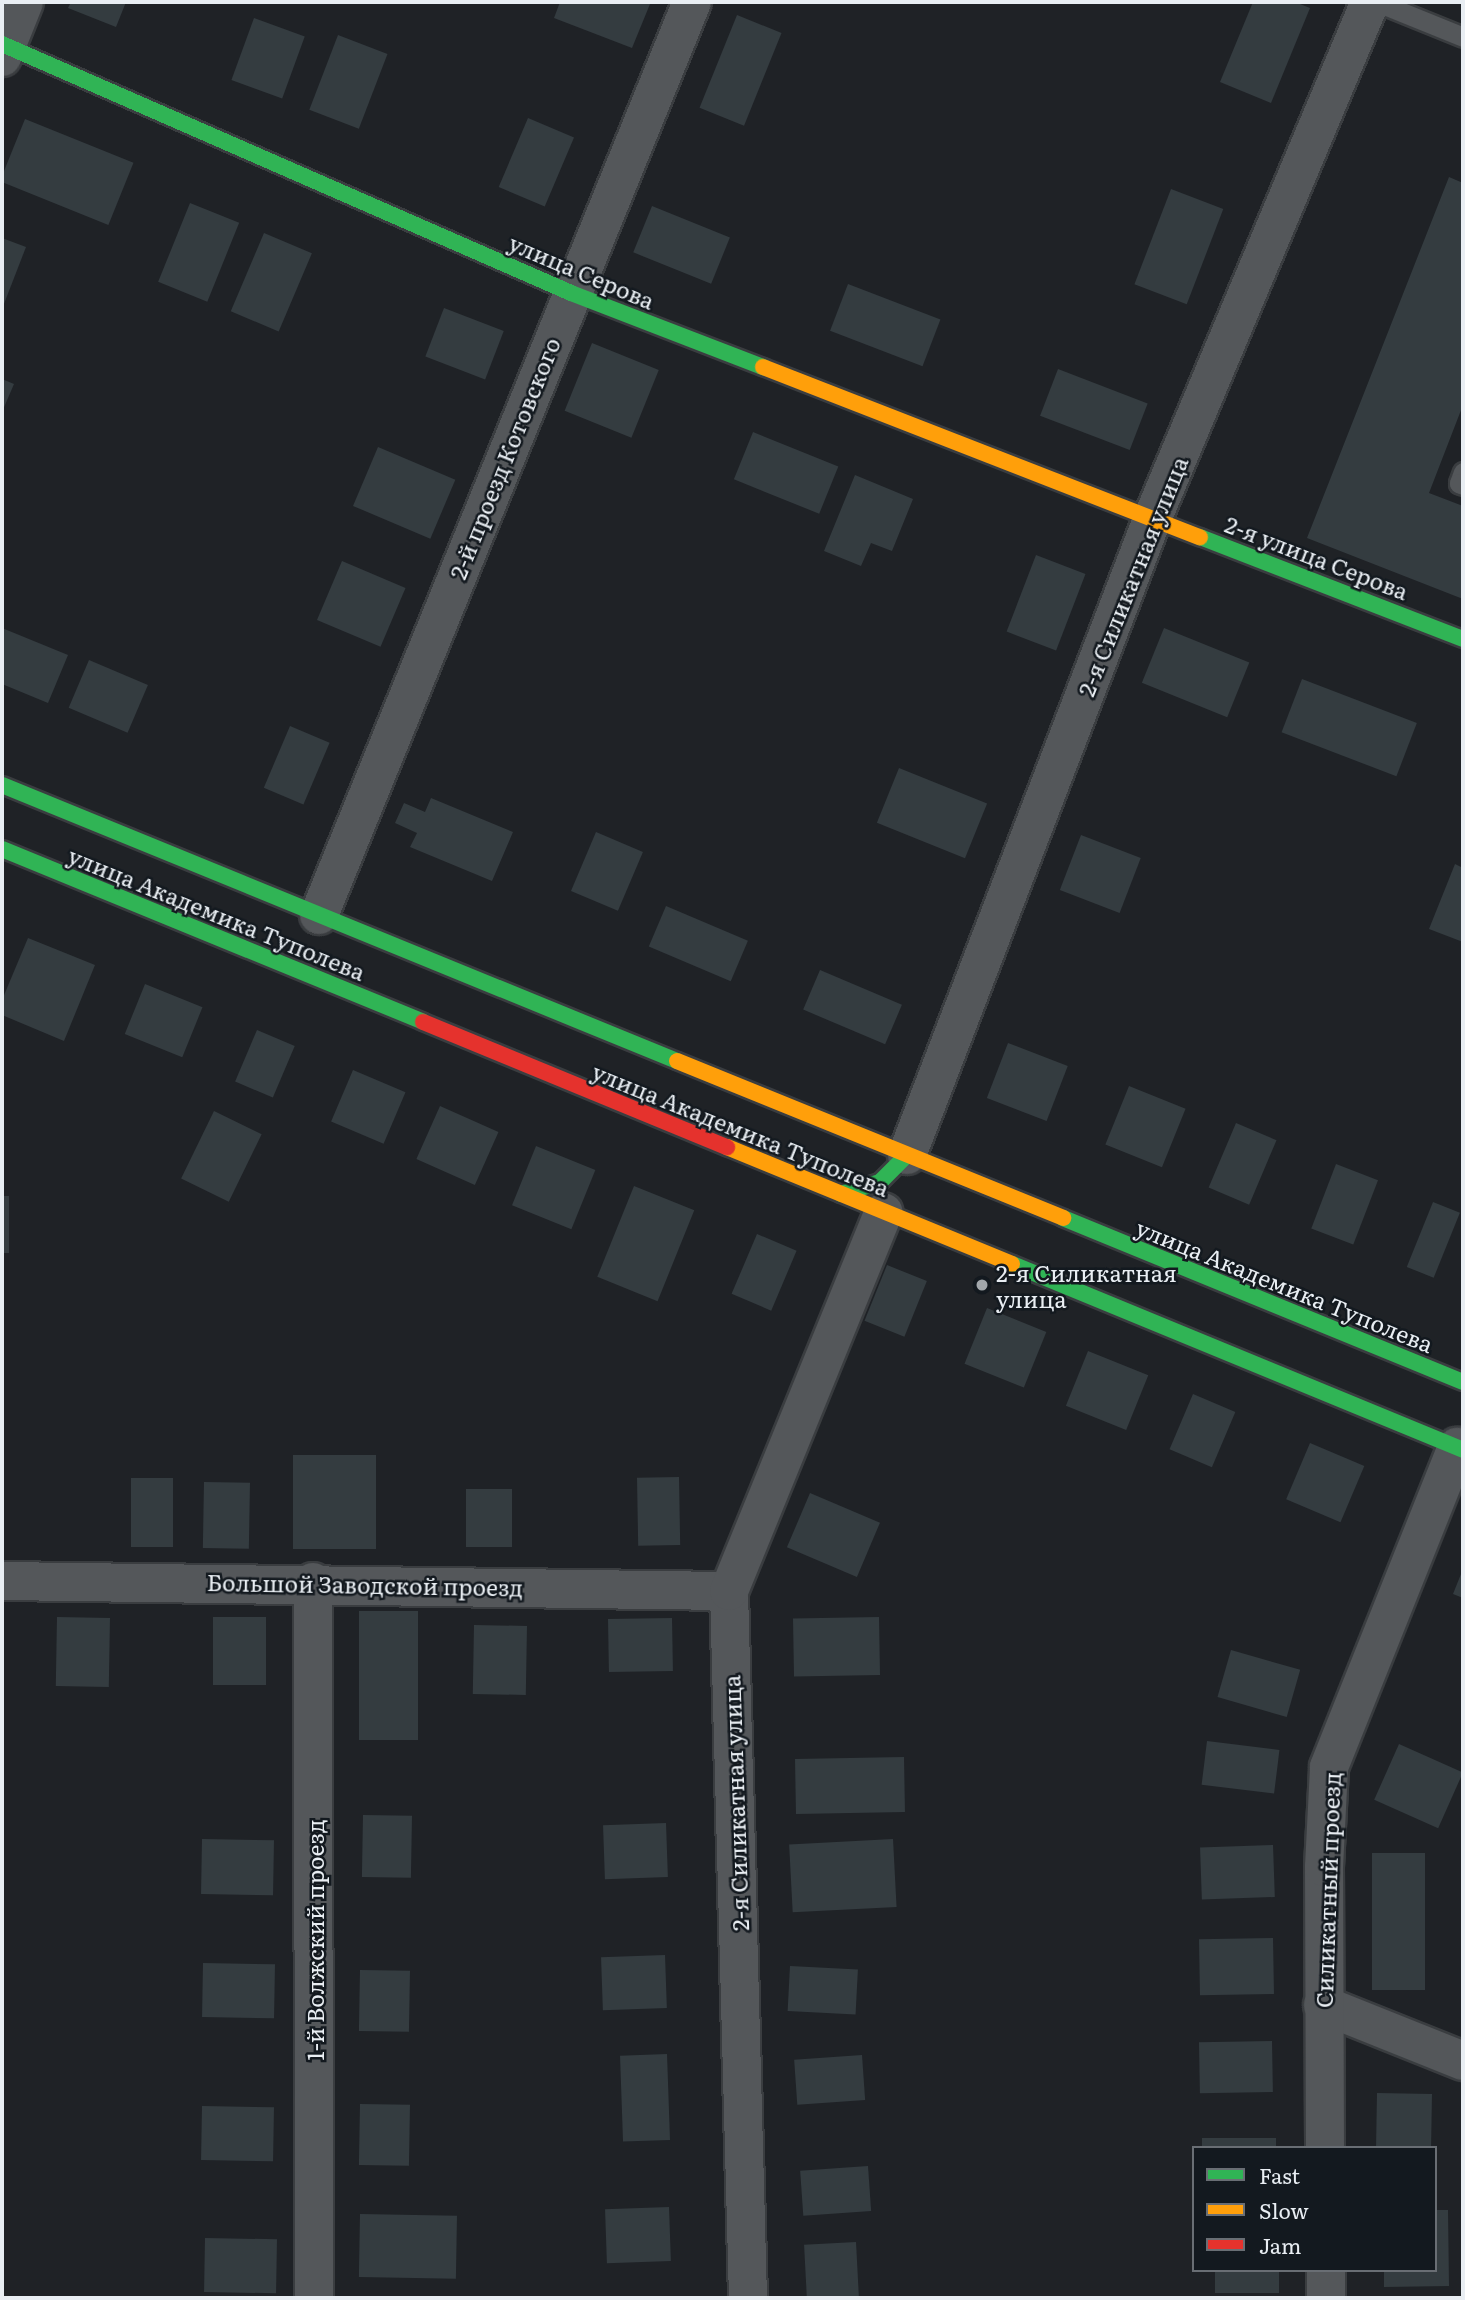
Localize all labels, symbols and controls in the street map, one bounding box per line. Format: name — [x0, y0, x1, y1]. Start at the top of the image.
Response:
street label: улица Серова — [505, 228, 659, 314]
street label: 2-й проезд Котовского — [443, 333, 565, 583]
street label: 2-я Силикатная улица — [1071, 452, 1193, 700]
street label: 2-я улица Серова — [1222, 509, 1412, 605]
street label: улица Академика Туполева — [64, 841, 370, 985]
street label: улица Академика Туполева — [588, 1057, 894, 1201]
street label: улица Академика Туполева — [1132, 1213, 1438, 1357]
place label: 2-я Силикатная улица — [996, 1258, 1177, 1312]
marker: 2-я Силикатная улица — [974, 1277, 990, 1293]
street label: Большой Заводской проезд — [207, 1567, 523, 1601]
street label: 2-я Силикатная улица — [717, 1675, 753, 1931]
street label: Силикатный проезд — [1309, 1772, 1345, 2008]
street label: 1-й Волжский проезд — [300, 1819, 328, 2061]
legend — [1192, 2146, 1437, 2272]
text: Fast — [1259, 2159, 1300, 2190]
text: Slow — [1259, 2194, 1309, 2225]
text: Jam — [1259, 2229, 1301, 2260]

